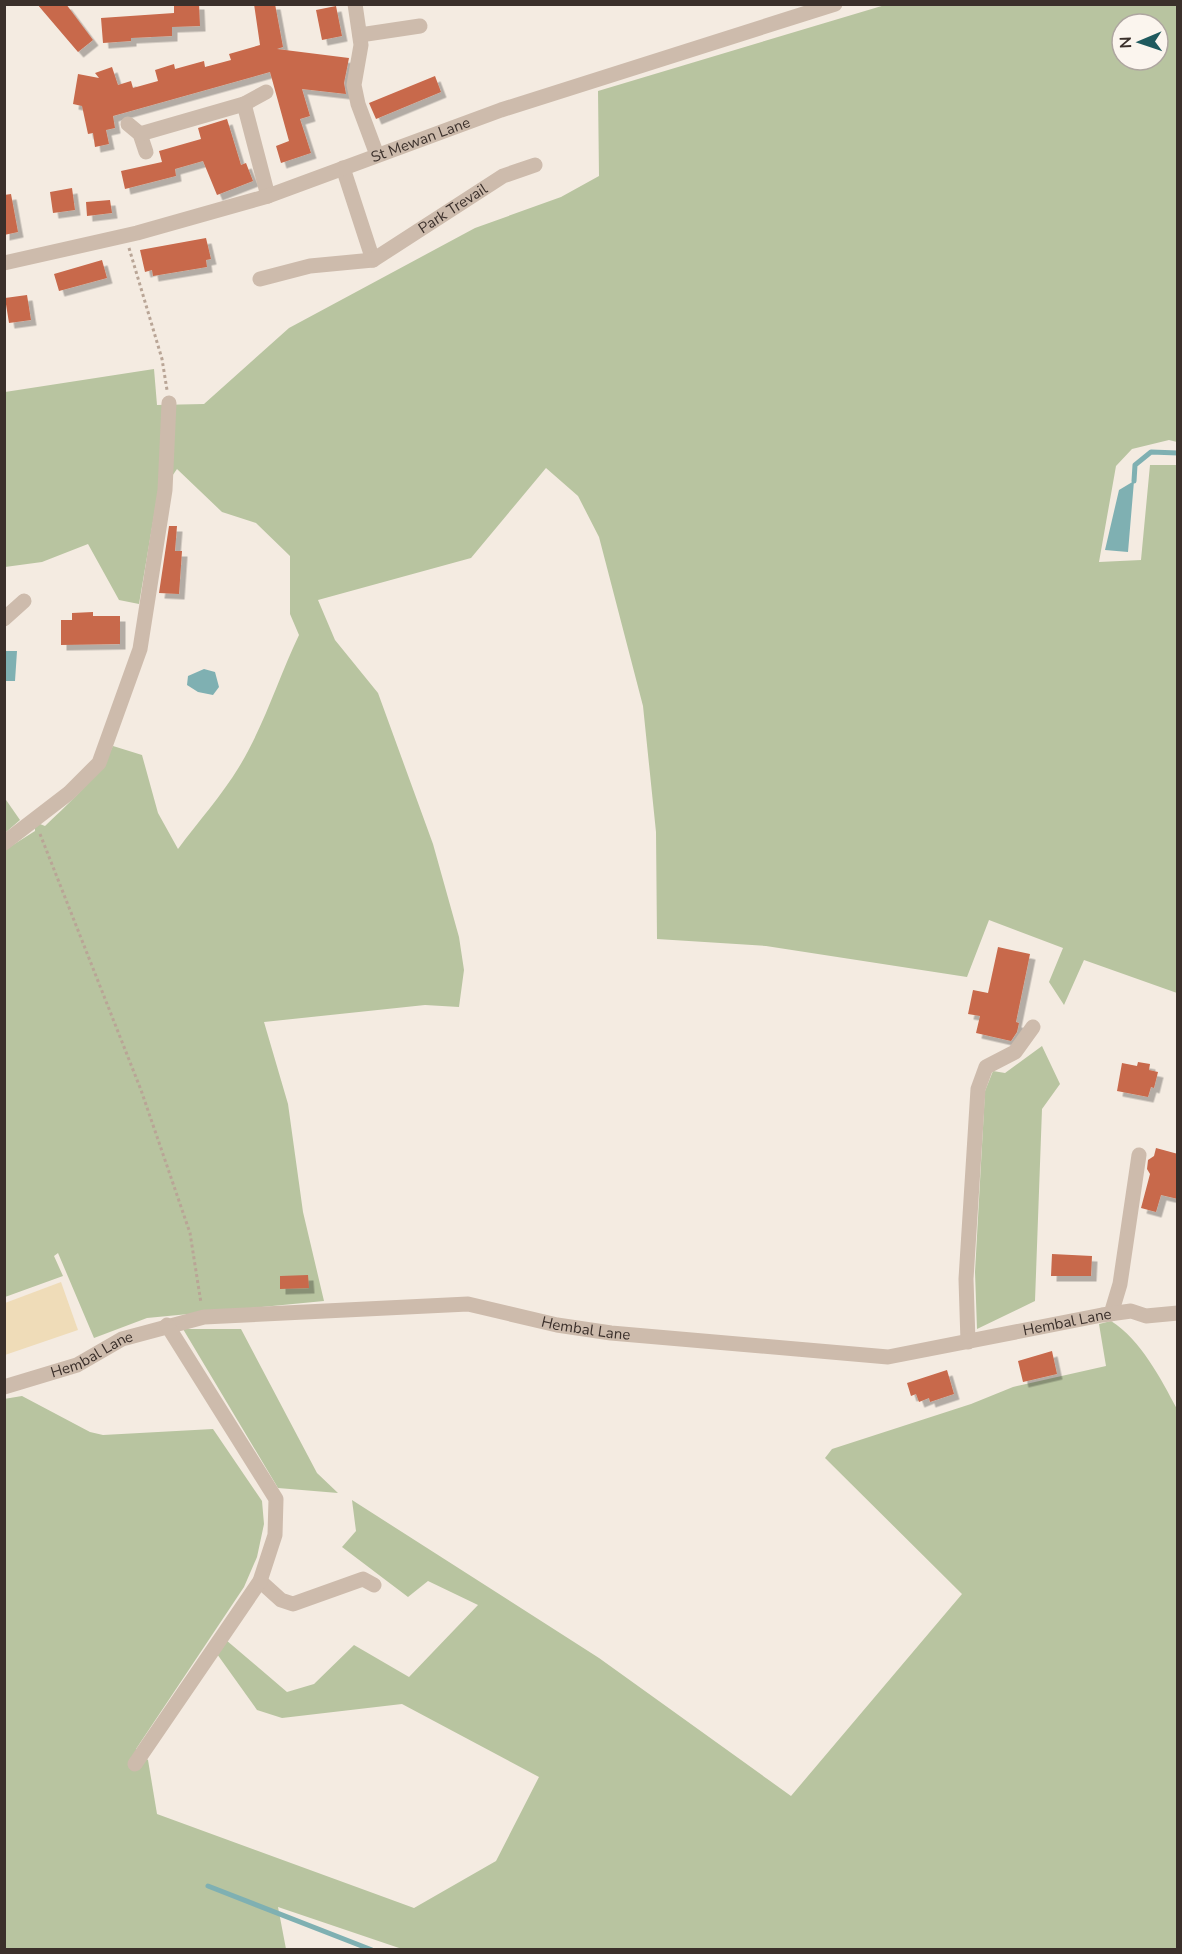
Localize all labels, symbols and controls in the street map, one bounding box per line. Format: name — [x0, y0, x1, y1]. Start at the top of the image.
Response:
north arrow — [1110, 12, 1170, 72]
text: N — [1115, 36, 1137, 49]
street label: St Mewan Lane — [368, 112, 473, 167]
street label: Park Trevail — [414, 178, 492, 238]
street label: Hembal Lane — [1021, 1304, 1113, 1340]
street label: Hembal Lane — [539, 1312, 631, 1345]
street label: Hembal Lane — [48, 1327, 135, 1382]

